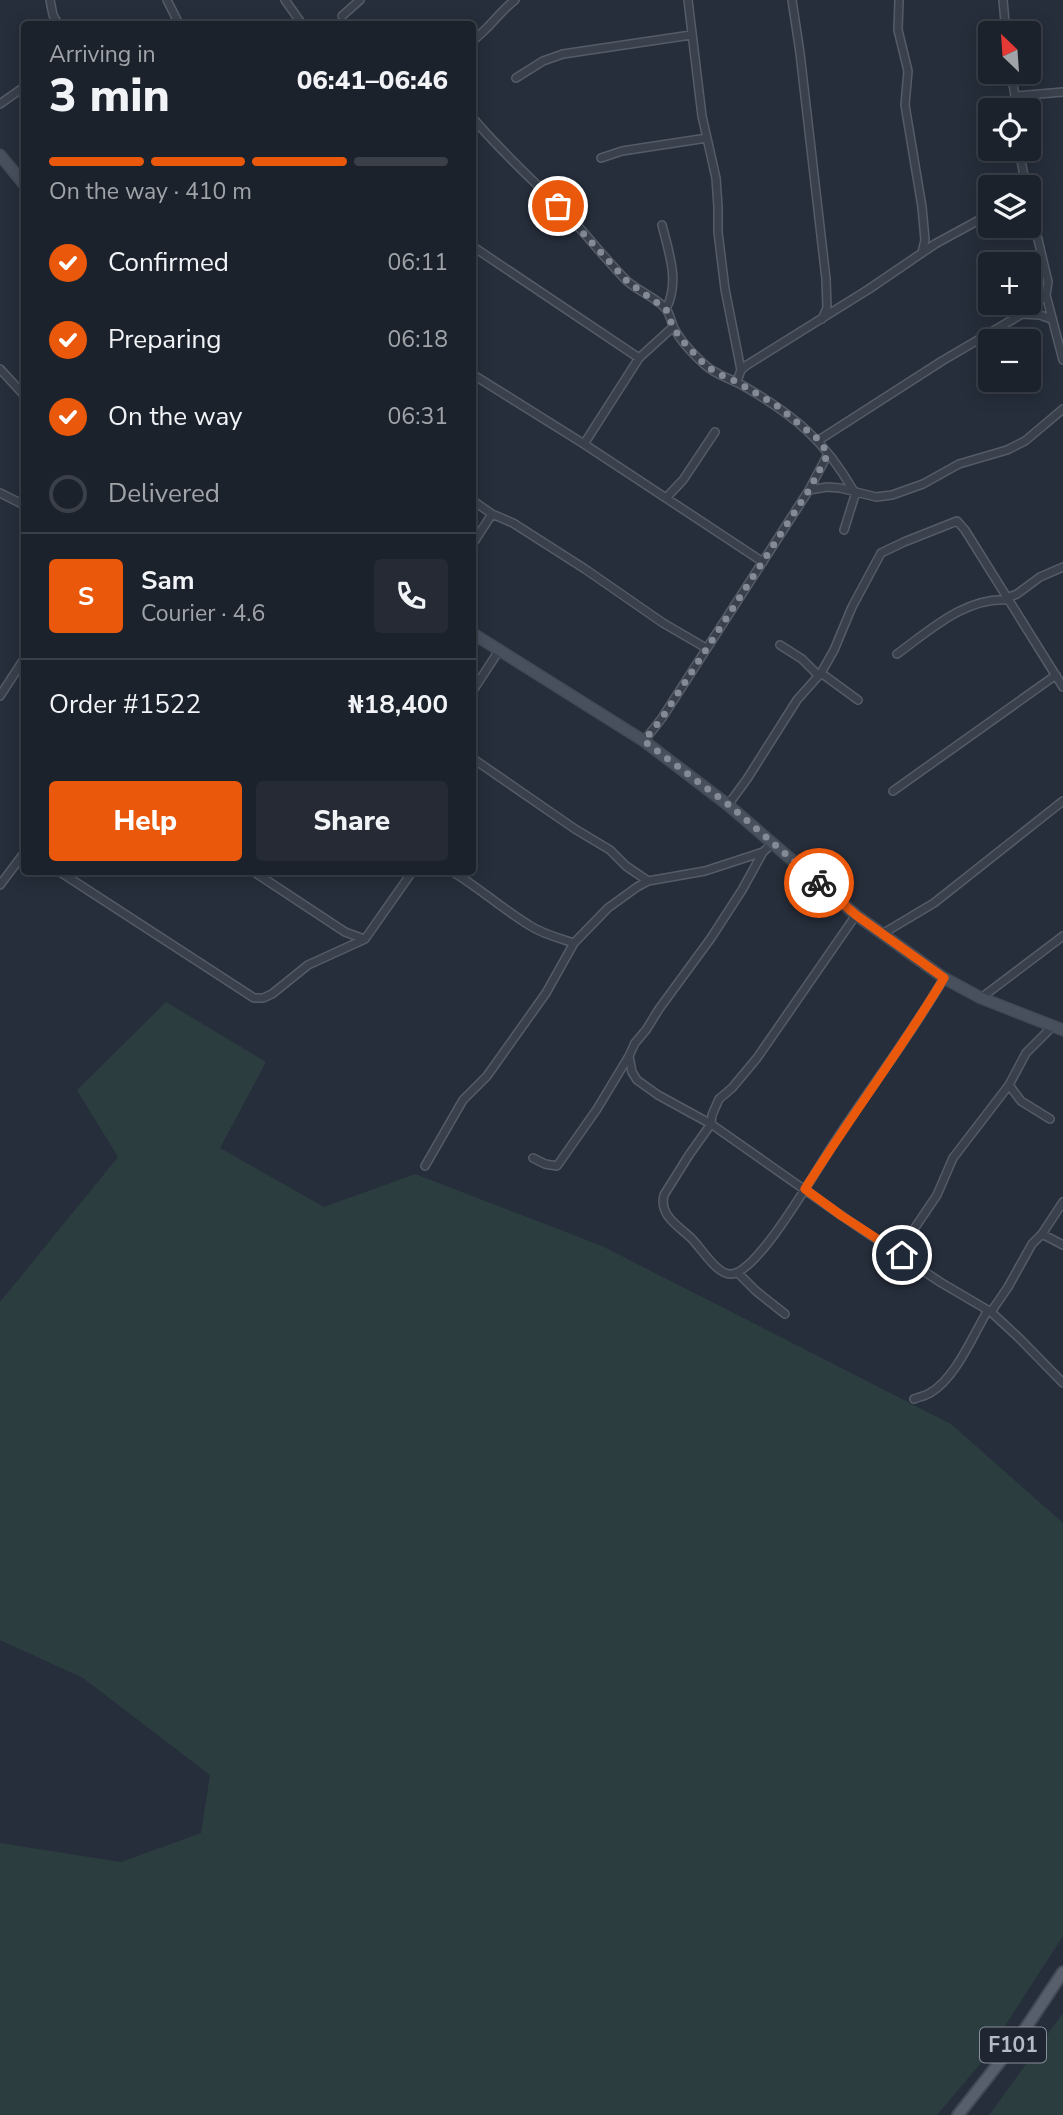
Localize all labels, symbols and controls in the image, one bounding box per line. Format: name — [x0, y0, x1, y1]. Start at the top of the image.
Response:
north arrow — [978, 21, 1041, 84]
map controls — [978, 21, 1041, 392]
text: Arriving in — [49, 39, 156, 70]
text: 06:41–06:46 — [297, 63, 448, 98]
text: 3 min — [49, 64, 170, 127]
button: locate — [978, 98, 1041, 161]
button: layers — [978, 175, 1041, 238]
text: On the way · 410 m — [49, 176, 252, 207]
pin — [528, 176, 588, 236]
icon: bag — [539, 187, 577, 225]
icon: check — [49, 244, 87, 282]
text: Confirmed — [108, 245, 229, 280]
text: 06:11 — [388, 247, 448, 278]
button: + — [978, 252, 1041, 315]
icon: check — [49, 321, 87, 359]
text: Preparing — [108, 322, 221, 357]
text: 06:18 — [388, 324, 448, 355]
button: − — [978, 329, 1041, 392]
icon: check — [49, 398, 87, 436]
text: On the way — [108, 399, 242, 434]
text: 06:31 — [388, 401, 448, 432]
text: Delivered — [108, 476, 220, 511]
button: phone — [374, 559, 448, 633]
text: Sam — [141, 563, 194, 598]
text: S — [78, 579, 94, 614]
text: Courier · 4.6 — [141, 598, 265, 629]
text: Order #1522 — [49, 687, 201, 722]
text: ₦18,400 — [348, 687, 448, 722]
button: Help — [49, 781, 242, 861]
button: Share — [256, 781, 448, 861]
courier — [784, 848, 854, 918]
icon: bike — [800, 864, 838, 902]
pin — [872, 1225, 932, 1285]
icon: home — [883, 1236, 921, 1274]
road number: F101 — [980, 2028, 1046, 2062]

